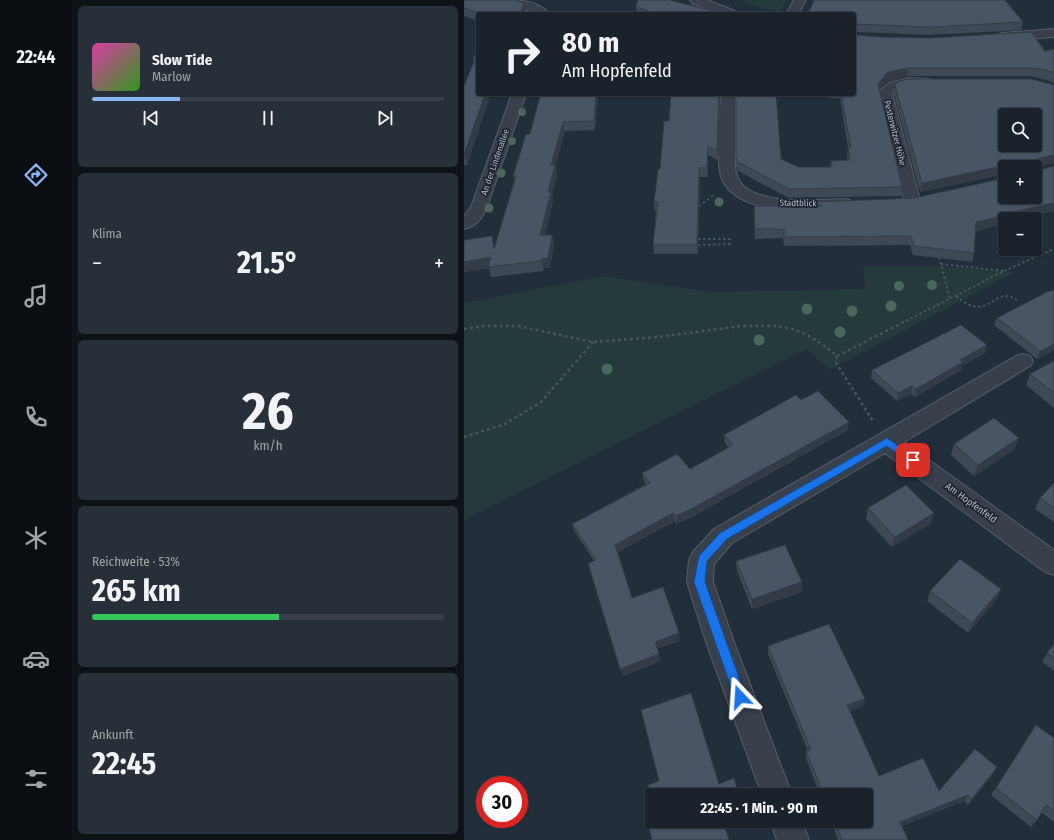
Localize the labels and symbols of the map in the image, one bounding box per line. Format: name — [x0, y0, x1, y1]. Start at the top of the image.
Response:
street label: Pesterwitzer Höhe — [882, 99, 908, 167]
street label: An der Lindenallee — [479, 127, 511, 196]
street label: Stadtblick — [779, 198, 817, 208]
pin — [896, 443, 930, 477]
street label: Am Hopfenfeld — [943, 480, 999, 526]
position arrow — [719, 676, 761, 718]
speed limit sign: 30 — [476, 776, 528, 828]

